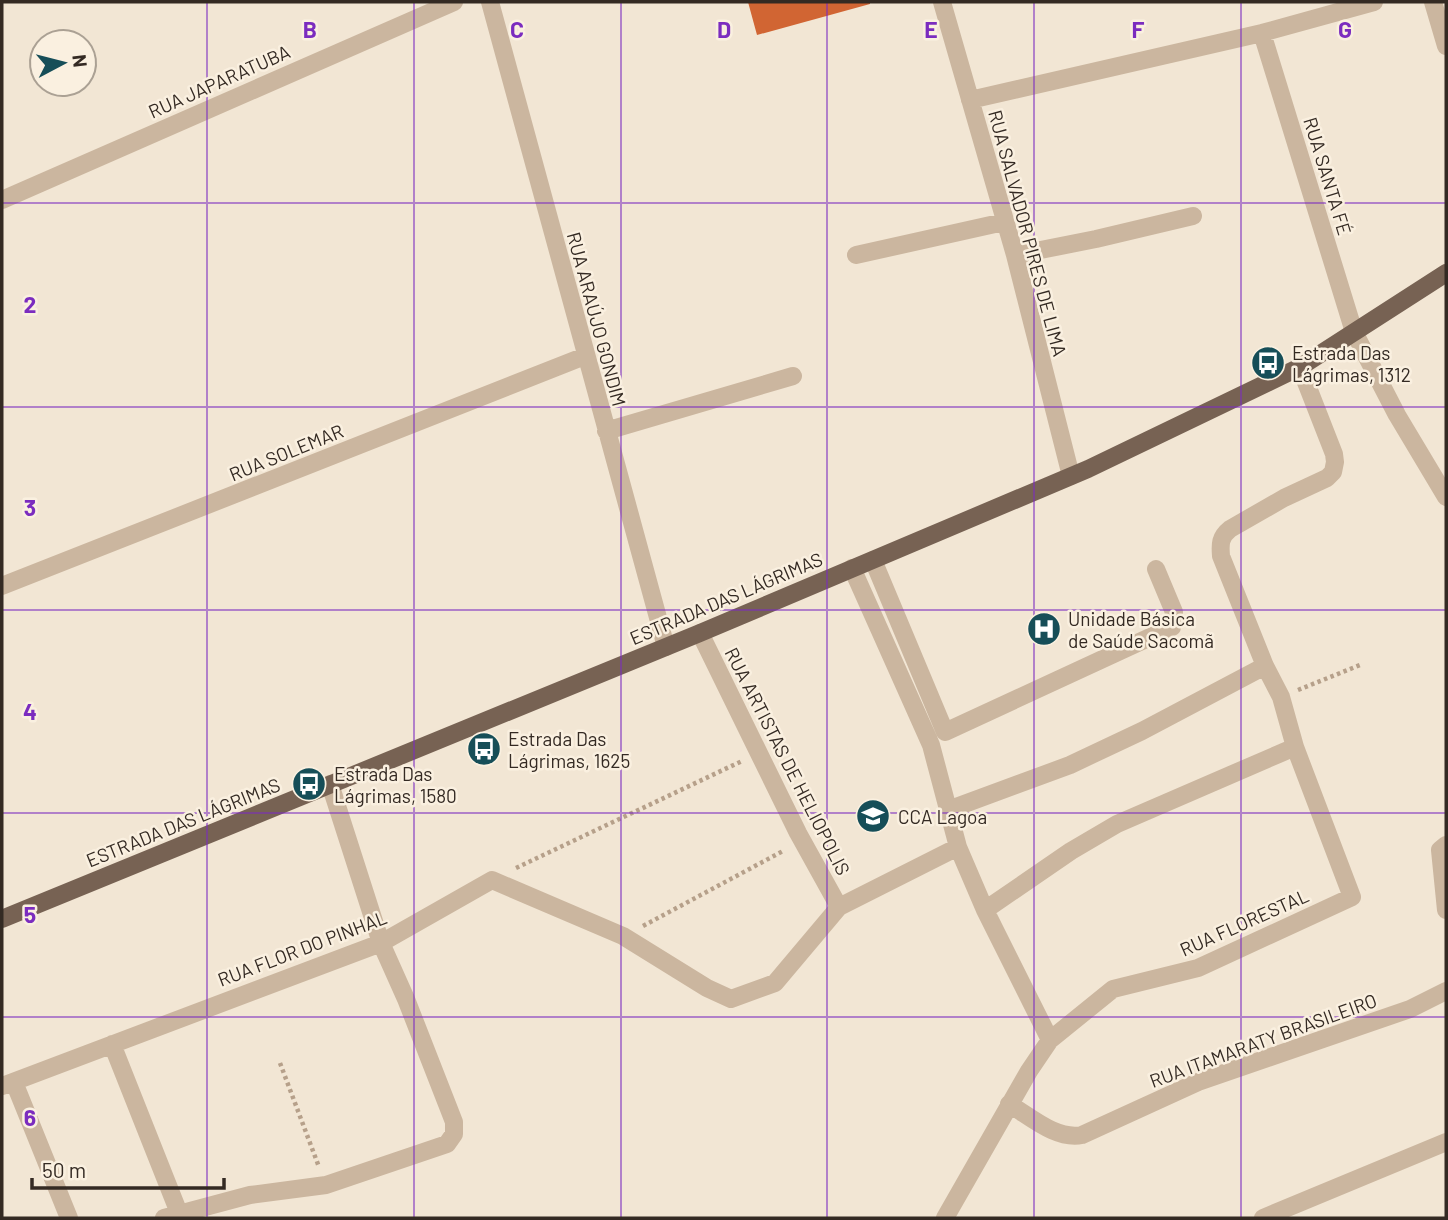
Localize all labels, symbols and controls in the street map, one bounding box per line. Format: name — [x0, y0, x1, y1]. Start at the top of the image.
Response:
text: B — [303, 15, 317, 43]
text: C — [510, 15, 524, 43]
text: D — [717, 15, 731, 43]
text: E — [924, 15, 938, 43]
text: F — [1132, 15, 1145, 43]
text: G — [1338, 15, 1352, 43]
north arrow — [28, 28, 98, 98]
street label: RUA JAPARATUBA — [145, 39, 293, 123]
text: N — [68, 53, 93, 69]
street label: RUA SALVADOR PIRES DE LIMA — [984, 107, 1072, 359]
street label: RUA SANTA FÉ — [1299, 114, 1357, 238]
street label: RUA ARAÚJO GONDIM — [563, 229, 631, 409]
text: 2 — [24, 290, 36, 318]
place label: Estrada Das Lágrimas, 1312 — [1292, 341, 1411, 386]
bus stop icon: Estrada Das Lágrimas, 1312 — [1249, 344, 1287, 382]
street label: RUA SOLEMAR — [226, 419, 346, 485]
text: 3 — [24, 493, 36, 521]
street label: ESTRADA DAS LÁGRIMAS — [626, 547, 826, 649]
place label: Unidade Básica de Saúde Sacomã — [1068, 607, 1214, 652]
hospital icon: Unidade Básica de Saúde Sacomã — [1025, 610, 1063, 648]
street label: RUA ARTISTAS DE HELIOPOLIS — [720, 643, 856, 879]
text: 4 — [23, 697, 37, 725]
place label: Estrada Das Lágrimas, 1625 — [508, 727, 630, 772]
bus stop icon: Estrada Das Lágrimas, 1625 — [465, 730, 503, 768]
place label: Estrada Das Lágrimas, 1580 — [334, 762, 457, 807]
bus stop icon: Estrada Das Lágrimas, 1580 — [290, 765, 328, 803]
street label: ESTRADA DAS LÁGRIMAS — [83, 773, 283, 871]
school or university icon: CCA Lagoa — [854, 797, 892, 835]
place label: CCA Lagoa — [898, 805, 987, 828]
street label: RUA FLORESTAL — [1176, 883, 1312, 961]
text: 5 — [24, 900, 36, 928]
street label: RUA FLOR DO PINHAL — [214, 905, 390, 991]
street label: RUA ITAMARATY BRASILEIRO — [1146, 988, 1380, 1092]
text: 6 — [24, 1103, 36, 1131]
scale bar — [32, 1146, 224, 1190]
text: 50 m — [42, 1157, 86, 1182]

